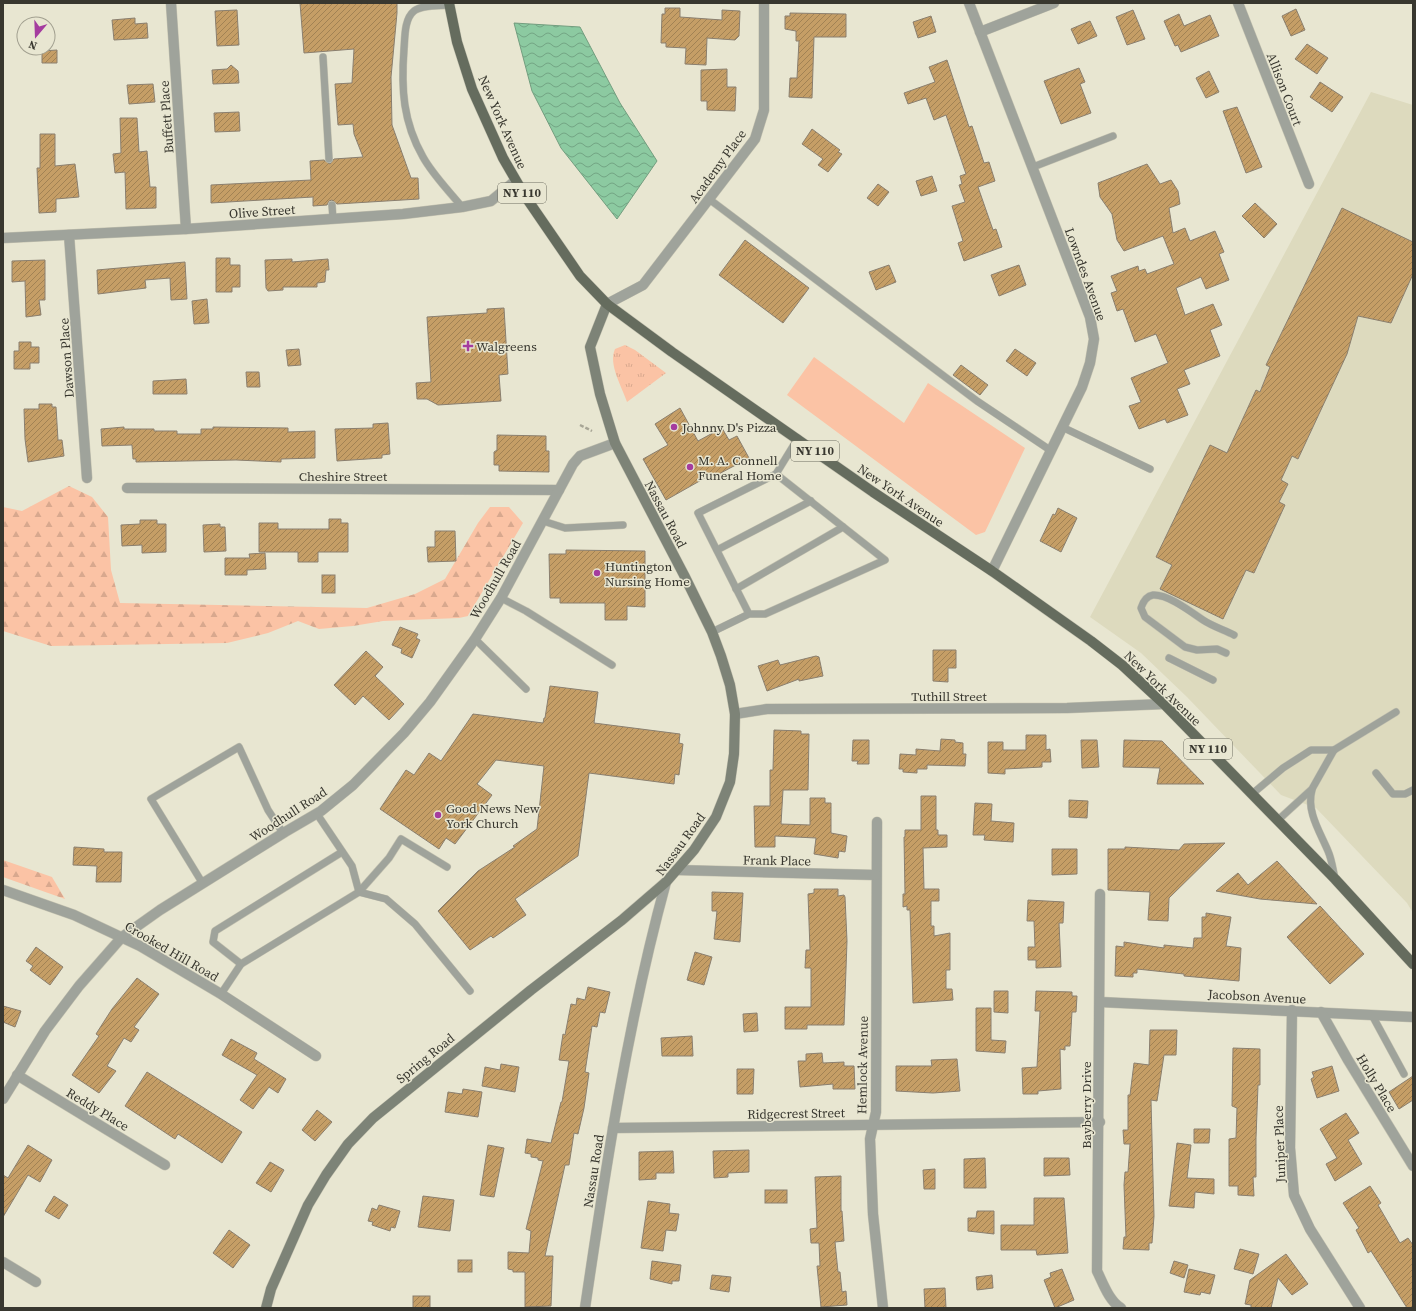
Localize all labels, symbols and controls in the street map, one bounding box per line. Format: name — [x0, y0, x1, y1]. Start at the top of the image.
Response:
north arrow — [16, 16, 56, 56]
text: N — [27, 37, 39, 53]
street label: Allison Court — [1263, 50, 1306, 129]
street label: New York Avenue — [474, 73, 531, 172]
street label: Buffett Place — [155, 80, 178, 154]
street label: Academy Place — [685, 126, 750, 207]
road number: NY 110 — [498, 183, 546, 203]
street label: Olive Street — [228, 201, 296, 222]
street label: Lowndes Avenue — [1061, 225, 1110, 323]
street label: Dawson Place — [55, 317, 78, 398]
place label: Walgreens — [476, 338, 537, 355]
marker: Walgreens — [463, 341, 473, 351]
place label: Johnny D's Pizza — [681, 419, 777, 436]
marker: Johnny D's Pizza — [669, 422, 679, 432]
road number: NY 110 — [791, 441, 839, 461]
place label: M. A. Connell Funeral Home — [698, 452, 782, 484]
street label: New York Avenue — [854, 460, 948, 531]
marker: M. A. Connell Funeral Home — [685, 462, 695, 472]
street label: Cheshire Street — [299, 468, 388, 485]
street label: Nassau Road — [641, 478, 691, 551]
street label: Woodhull Road — [466, 536, 525, 622]
place label: Huntington Nursing Home — [605, 558, 690, 590]
marker: Huntington Nursing Home — [592, 568, 602, 578]
street label: New York Avenue — [1120, 647, 1205, 730]
street label: Tuthill Street — [911, 688, 987, 705]
road number: NY 110 — [1184, 739, 1232, 759]
street label: Woodhull Road — [246, 783, 331, 846]
place label: Good News New York Church — [446, 800, 540, 832]
street label: Nassau Road — [652, 809, 709, 879]
marker: Good News New York Church — [433, 810, 443, 820]
street label: Frank Place — [743, 851, 812, 870]
street label: Crooked Hill Road — [122, 918, 222, 986]
street label: Jacobson Avenue — [1206, 985, 1307, 1008]
street label: Hemlock Avenue — [853, 1015, 872, 1114]
street label: Spring Road — [393, 1029, 459, 1087]
street label: Holly Place — [1352, 1051, 1401, 1116]
street label: Bayberry Drive — [1078, 1061, 1095, 1149]
street label: Reddy Place — [63, 1084, 133, 1135]
street label: Ridgecrest Street — [747, 1104, 846, 1123]
street label: Juniper Place — [1270, 1105, 1289, 1184]
street label: Nassau Road — [579, 1133, 608, 1209]

